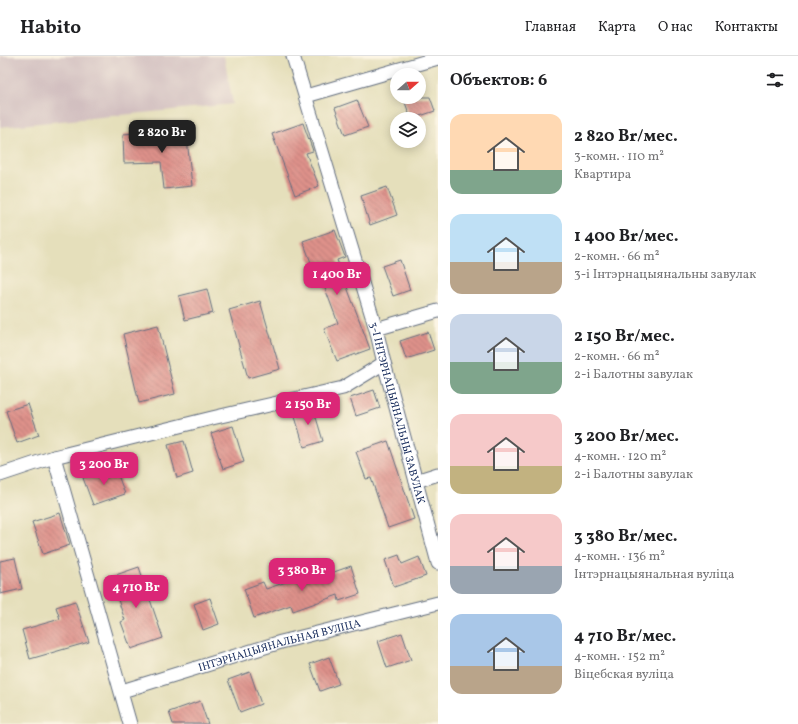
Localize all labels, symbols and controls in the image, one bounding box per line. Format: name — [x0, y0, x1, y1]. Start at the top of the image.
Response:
text: Habito — [20, 15, 81, 41]
text: Главная — [525, 18, 576, 37]
text: Карта — [598, 18, 636, 37]
text: О нас — [658, 18, 693, 37]
text: Контакты — [715, 18, 778, 37]
north arrow — [390, 68, 426, 104]
map controls — [390, 68, 426, 148]
text: Объектов: 6 — [450, 69, 547, 92]
icon: filters — [764, 69, 786, 91]
button: layers — [390, 112, 426, 148]
pin: 2 820 Br — [121, 120, 203, 154]
text: 2 820 Br — [138, 124, 186, 142]
text: 2 820 Br/мес. — [574, 125, 678, 148]
icon: home — [482, 130, 530, 178]
text: 3-комн. · 110 m² — [574, 148, 664, 166]
text: Квартира — [574, 166, 631, 184]
text: 1 400 Br/мес. — [574, 225, 679, 248]
icon: home — [482, 230, 530, 278]
text: 2-комн. · 66 m² — [574, 248, 660, 266]
pin: 1 400 Br — [296, 262, 378, 296]
text: 1 400 Br — [312, 266, 362, 284]
text: 3-і Інтэрнацыянальны завулак — [574, 266, 756, 284]
street label: 3-І ІНТЭРНАЦЫЯНАЛЬНЫ ЗАВУЛАК — [365, 320, 428, 506]
text: 2 150 Br/мес. — [574, 325, 675, 348]
icon: home — [482, 330, 530, 378]
text: 2-комн. · 66 m² — [574, 348, 660, 366]
text: 2-і Балотны завулак — [574, 366, 693, 384]
pin: 2 150 Br — [267, 392, 349, 426]
text: 2 150 Br — [285, 396, 331, 414]
text: 3 200 Br/мес. — [574, 425, 679, 448]
icon: home — [482, 430, 530, 478]
text: 4-комн. · 120 m² — [574, 448, 666, 466]
pin: 3 200 Br — [63, 452, 145, 486]
text: 3 200 Br — [79, 456, 129, 474]
text: 2-і Балотны завулак — [574, 466, 693, 484]
text: 3 380 Br/мес. — [574, 525, 678, 548]
icon: home — [482, 530, 530, 578]
text: 4-комн. · 136 m² — [574, 548, 665, 566]
pin: 3 380 Br — [261, 558, 343, 592]
text: 3 380 Br — [278, 562, 326, 580]
text: Інтэрнацыянальная вуліца — [574, 566, 735, 584]
pin: 4 710 Br — [95, 575, 177, 609]
text: 4 710 Br — [112, 579, 160, 597]
street label: ІНТЭРНАЦЫЯНАЛЬНАЯ ВУЛІЦА — [196, 616, 363, 676]
text: 4 710 Br/мес. — [574, 625, 676, 648]
icon: home — [482, 630, 530, 678]
text: 4-комн. · 152 m² — [574, 648, 665, 666]
text: Віцебская вуліца — [574, 666, 674, 684]

